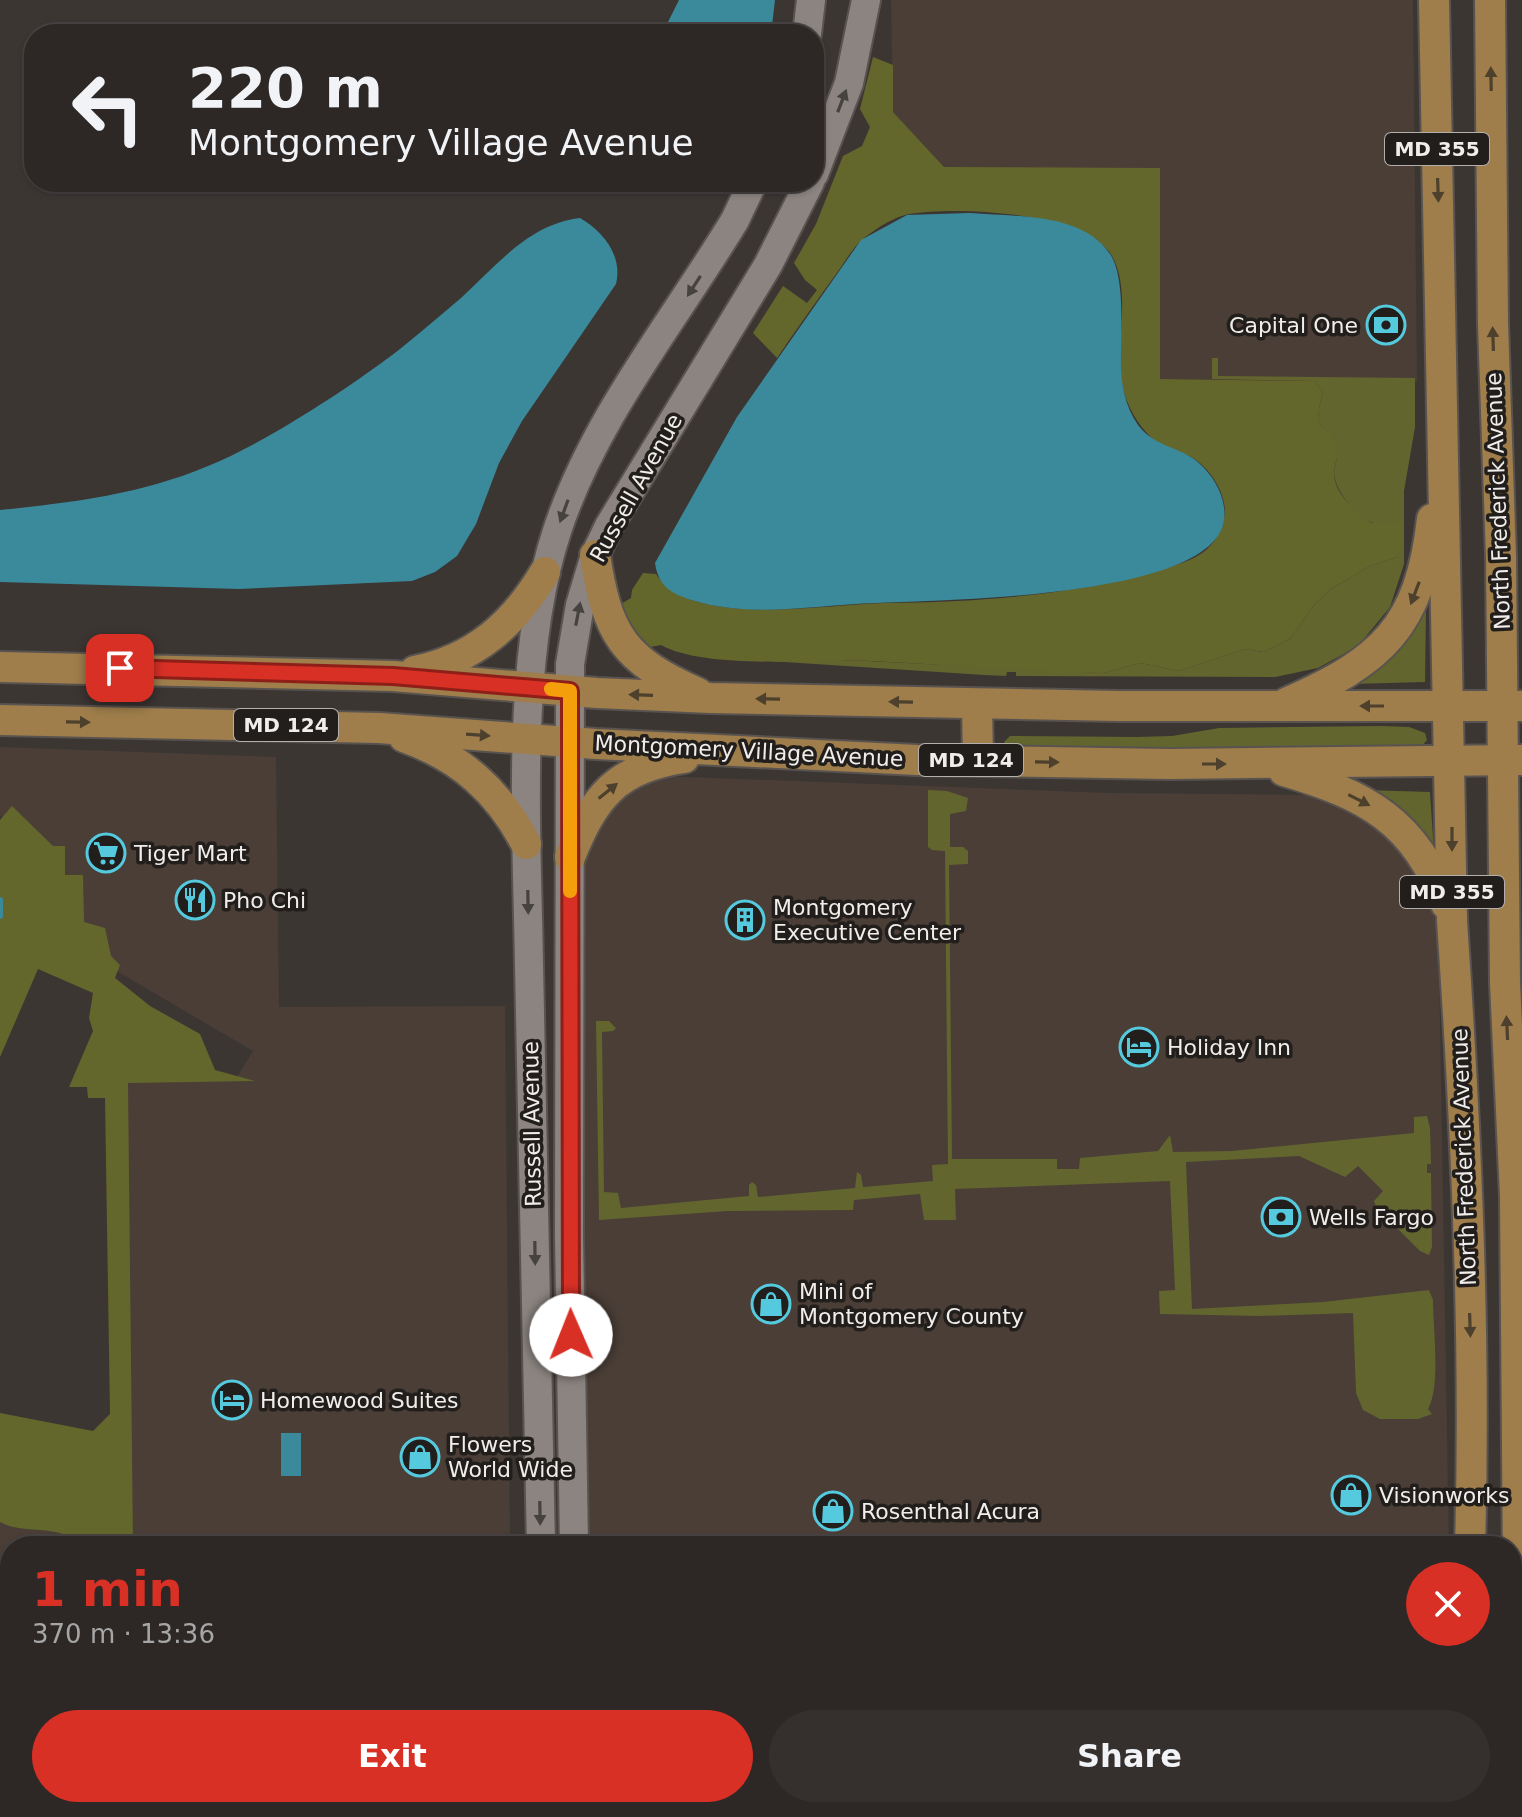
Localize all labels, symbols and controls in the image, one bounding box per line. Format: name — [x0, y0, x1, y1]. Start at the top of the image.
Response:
text: 220 m — [188, 55, 383, 120]
icon: left — [56, 56, 160, 160]
one-way arrow — [1485, 66, 1497, 91]
one-way arrow — [836, 89, 849, 113]
text: Montgomery Village Avenue — [188, 122, 694, 163]
road number: MD 355 — [1385, 133, 1489, 165]
one-way arrow — [1432, 178, 1445, 203]
one-way arrow — [688, 275, 702, 297]
bank icon: Capital One — [1365, 304, 1407, 346]
place label: Capital One — [1229, 313, 1358, 338]
one-way arrow — [1487, 326, 1500, 351]
street label: North Frederick Avenue — [1481, 372, 1515, 630]
street label: Russell Avenue — [585, 409, 687, 567]
one-way arrow — [558, 499, 570, 523]
one-way arrow — [1408, 581, 1421, 605]
one-way arrow — [573, 601, 585, 626]
pin — [86, 634, 154, 702]
icon: arrive — [98, 646, 142, 690]
one-way arrow — [628, 689, 653, 702]
one-way arrow — [755, 693, 780, 705]
one-way arrow — [888, 696, 913, 708]
one-way arrow — [1359, 700, 1384, 712]
road number: MD 124 — [234, 709, 338, 741]
one-way arrow — [66, 715, 91, 728]
one-way arrow — [466, 729, 491, 742]
street label: Montgomery Village Avenue — [594, 730, 904, 772]
road number: MD 124 — [919, 744, 1023, 776]
one-way arrow — [1035, 755, 1060, 768]
one-way arrow — [1202, 758, 1227, 770]
one-way arrow — [598, 783, 618, 800]
one-way arrow — [1347, 793, 1370, 806]
one-way arrow — [1446, 827, 1458, 852]
supermarket icon: Tiger Mart — [85, 832, 127, 874]
place label: Tiger Mart — [133, 841, 247, 866]
road number: MD 355 — [1400, 876, 1504, 908]
restaurant icon: Pho Chi — [174, 879, 216, 921]
place label: Pho Chi — [223, 888, 306, 913]
one-way arrow — [522, 890, 534, 915]
place label: Montgomery Executive Center — [773, 895, 962, 945]
building icon: Montgomery Executive Center — [724, 899, 766, 941]
one-way arrow — [1500, 1015, 1513, 1040]
hotel icon: Holiday Inn — [1118, 1026, 1160, 1068]
street label: North Frederick Avenue — [1447, 1028, 1481, 1286]
place label: Holiday Inn — [1167, 1035, 1291, 1060]
street label: Russell Avenue — [518, 1041, 546, 1207]
bank icon: Wells Fargo — [1260, 1196, 1302, 1238]
place label: Wells Fargo — [1309, 1205, 1434, 1230]
one-way arrow — [529, 1241, 541, 1266]
place label: Mini of Montgomery County — [799, 1279, 1024, 1329]
shop icon: Mini of Montgomery County — [750, 1283, 792, 1325]
position arrow — [529, 1293, 613, 1377]
one-way arrow — [1463, 1313, 1476, 1338]
hotel icon: Homewood Suites — [211, 1379, 253, 1421]
place label: Homewood Suites — [260, 1388, 458, 1413]
place label: Flowers World Wide — [448, 1432, 573, 1482]
shop icon: Flowers World Wide — [399, 1436, 441, 1478]
shop icon: Visionworks — [1330, 1474, 1372, 1516]
place label: Visionworks — [1379, 1483, 1509, 1508]
shop icon: Rosenthal Acura — [812, 1490, 854, 1532]
place label: Rosenthal Acura — [861, 1499, 1040, 1524]
one-way arrow — [534, 1501, 546, 1526]
text: 1 min — [32, 1561, 183, 1617]
button: close — [1406, 1562, 1490, 1646]
text: 370 m · 13:36 — [32, 1619, 215, 1649]
button: Exit — [32, 1710, 753, 1802]
button: Share — [769, 1710, 1490, 1802]

